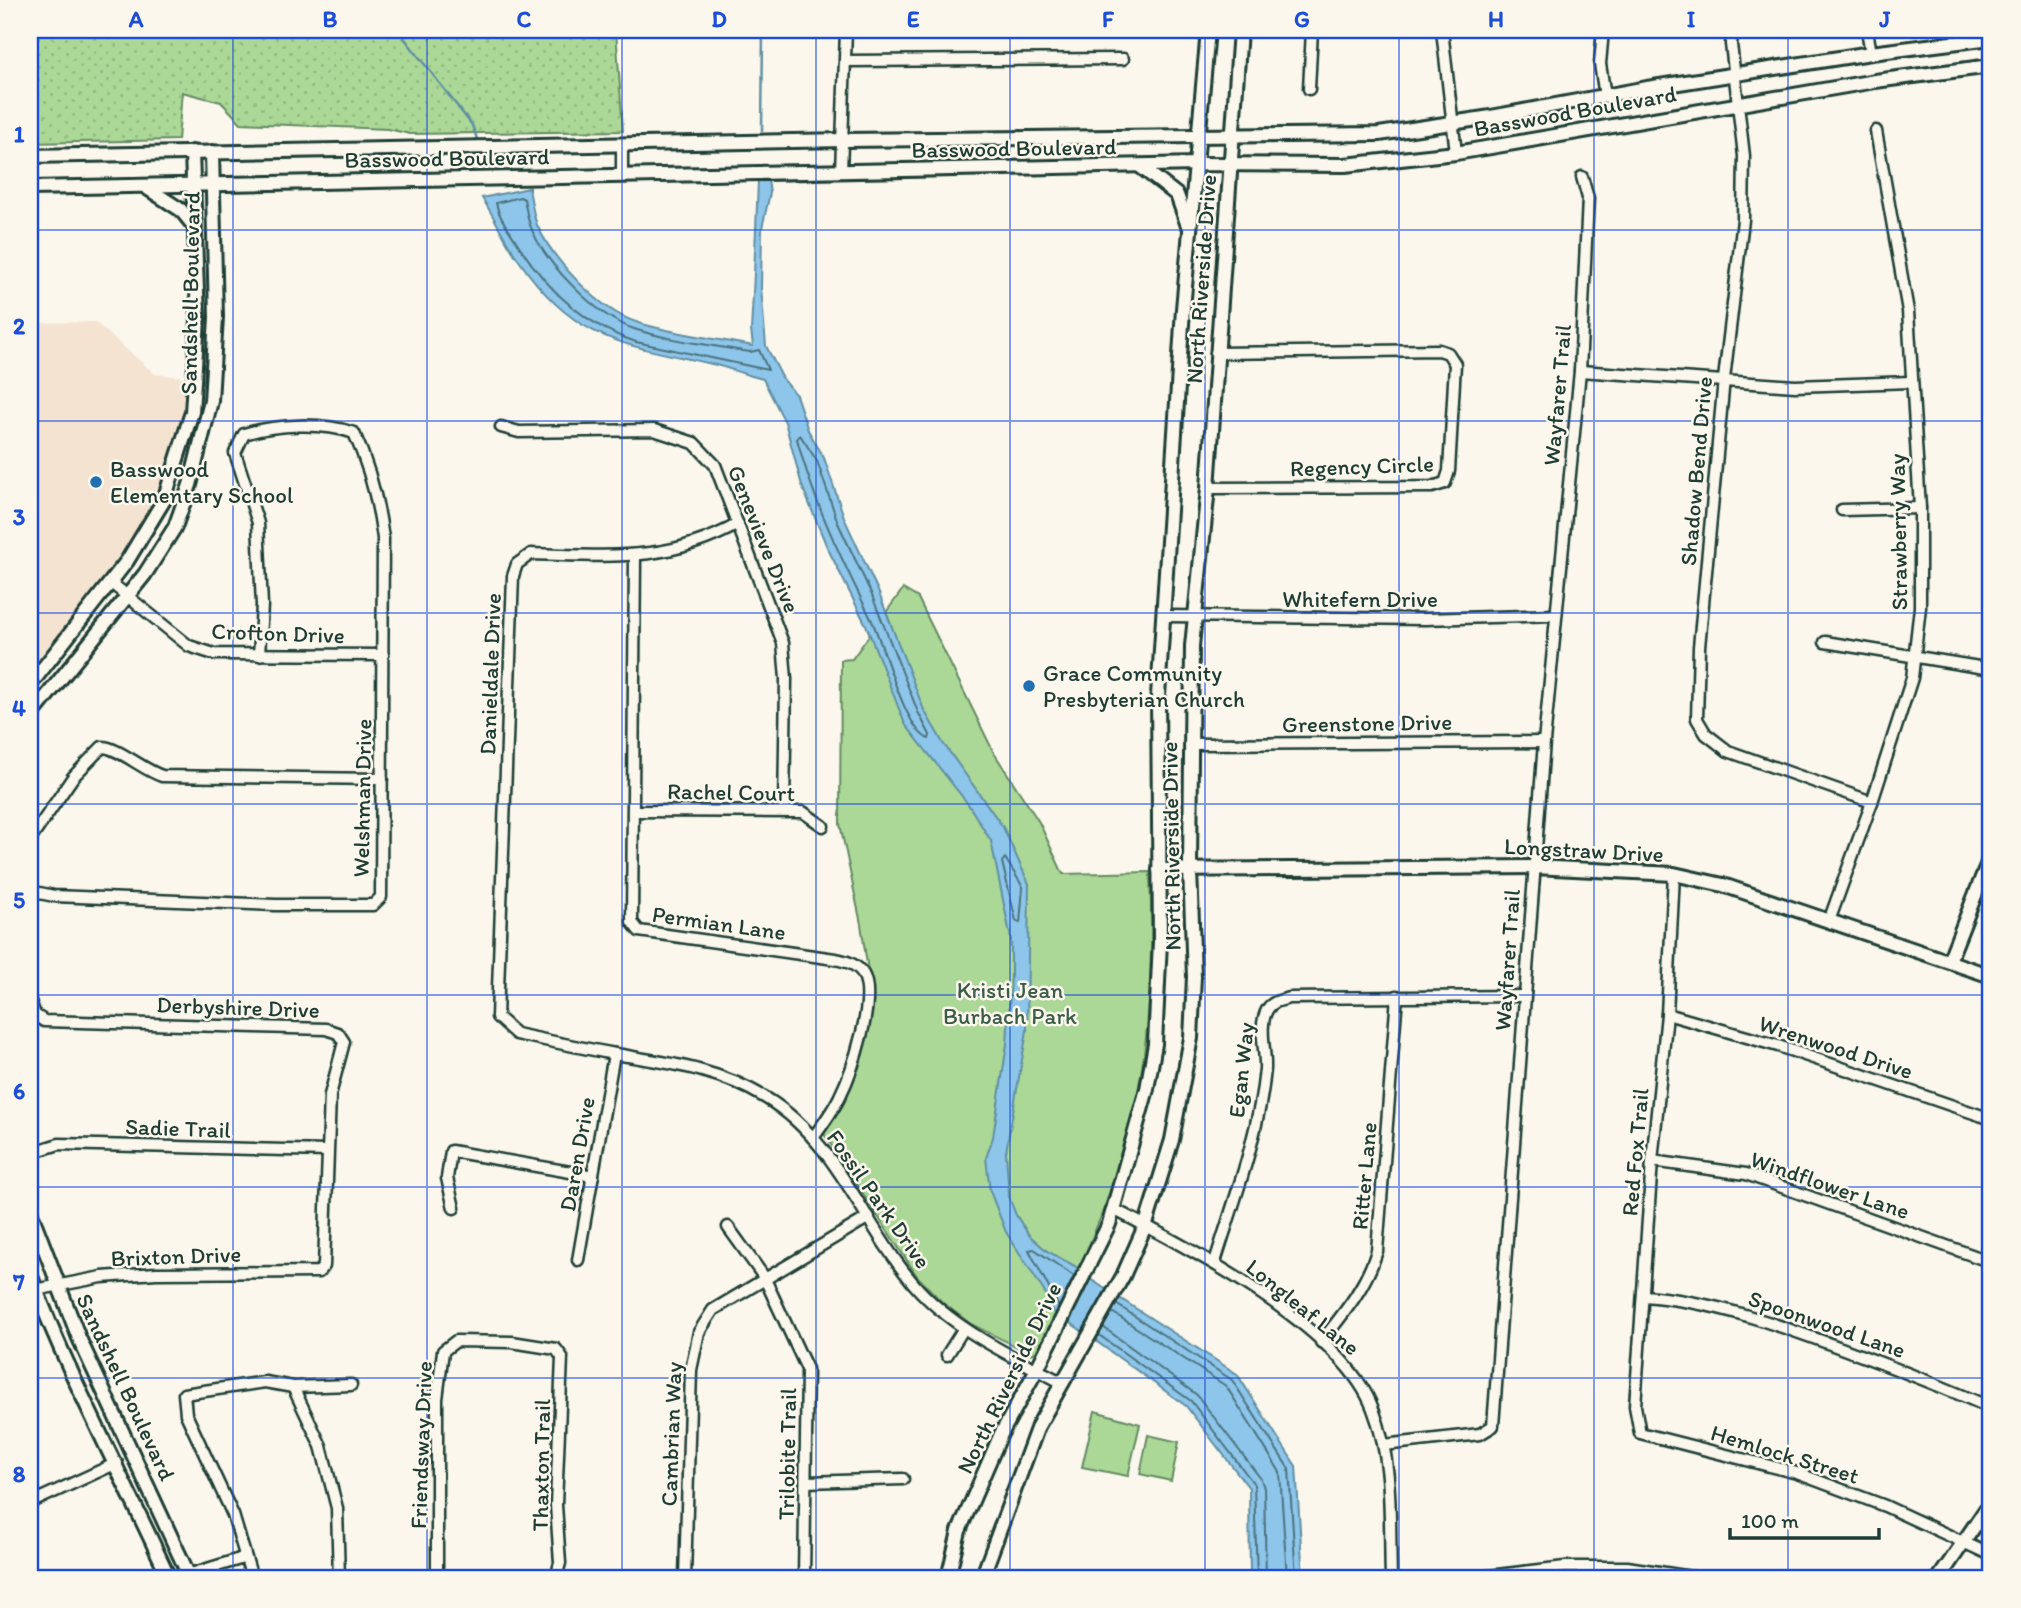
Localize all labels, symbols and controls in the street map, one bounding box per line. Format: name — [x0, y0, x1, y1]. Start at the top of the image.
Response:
text: A — [128, 5, 144, 33]
text: B — [323, 5, 338, 33]
text: C — [517, 5, 532, 33]
text: D — [711, 5, 727, 33]
text: E — [907, 5, 920, 33]
text: F — [1102, 5, 1115, 33]
text: G — [1294, 5, 1310, 33]
text: H — [1488, 5, 1504, 33]
text: I — [1687, 5, 1696, 33]
text: J — [1878, 5, 1891, 33]
street label: Basswood Boulevard — [1472, 79, 1678, 143]
text: 1 — [14, 120, 25, 148]
street label: Basswood Boulevard — [911, 132, 1117, 164]
street label: Basswood Boulevard — [344, 142, 550, 174]
street label: North Riverside Drive — [1180, 174, 1222, 384]
street label: Sandshell Boulevard — [174, 191, 206, 395]
text: 2 — [13, 312, 26, 340]
street label: Wayfarer Trail — [1537, 323, 1577, 467]
street label: Shadow Bend Drive — [1674, 375, 1718, 567]
street label: Regency Circle — [1290, 449, 1434, 483]
street label: Strawberry Way — [1883, 453, 1913, 611]
place label: Basswood Elementary School — [110, 455, 294, 509]
street label: Genevieve Drive — [722, 461, 806, 617]
marker: Basswood Elementary School — [88, 474, 104, 490]
text: 3 — [13, 503, 26, 531]
street label: Whitefern Drive — [1282, 585, 1438, 613]
street label: Danieldale Drive — [473, 592, 507, 756]
street label: Crofton Drive — [211, 617, 345, 649]
place label: Grace Community Presbyterian Church — [1043, 659, 1245, 713]
marker: Grace Community Presbyterian Church — [1021, 678, 1037, 694]
text: 4 — [12, 694, 26, 722]
street label: Greenstone Drive — [1282, 708, 1452, 738]
street label: Welshman Drive — [347, 718, 377, 878]
street label: North Riverside Drive — [1155, 741, 1187, 951]
street label: Rachel Court — [667, 777, 796, 807]
street label: Longstraw Drive — [1504, 832, 1664, 868]
text: 5 — [13, 886, 25, 914]
street label: Wayfarer Trail — [1488, 888, 1526, 1032]
street label: Permian Lane — [650, 900, 788, 946]
park label: Kristi Jean Burbach Park — [943, 976, 1077, 1030]
street label: Derbyshire Drive — [156, 990, 320, 1024]
street label: Wrenwood Drive — [1755, 1009, 1917, 1085]
street label: Egan Way — [1222, 1021, 1260, 1119]
text: 6 — [13, 1077, 25, 1105]
street label: Red Fox Trail — [1615, 1086, 1655, 1217]
street label: Daren Drive — [553, 1095, 601, 1213]
street label: Sadie Trail — [125, 1112, 232, 1144]
street label: Ritter Lane — [1345, 1121, 1383, 1231]
street label: Fossil Park Drive — [821, 1124, 937, 1274]
street label: Windflower Lane — [1747, 1145, 1913, 1225]
street label: Brixton Drive — [110, 1240, 242, 1272]
street label: Longleaf Lane — [1241, 1253, 1365, 1361]
text: 7 — [12, 1268, 25, 1296]
street label: North Riverside Drive — [951, 1278, 1067, 1478]
street label: Spoonwood Lane — [1745, 1284, 1909, 1364]
street label: Sandshell Boulevard — [70, 1289, 182, 1485]
street label: Friendsway Drive — [404, 1361, 438, 1529]
street label: Cambrian Way — [654, 1361, 688, 1507]
street label: Trilobite Trail — [772, 1387, 802, 1520]
street label: Thaxton Trail — [526, 1398, 556, 1531]
street label: Hemlock Street — [1708, 1418, 1862, 1490]
text: 8 — [13, 1460, 26, 1488]
scale bar — [1730, 1496, 1879, 1540]
text: 100 m — [1741, 1508, 1799, 1533]

